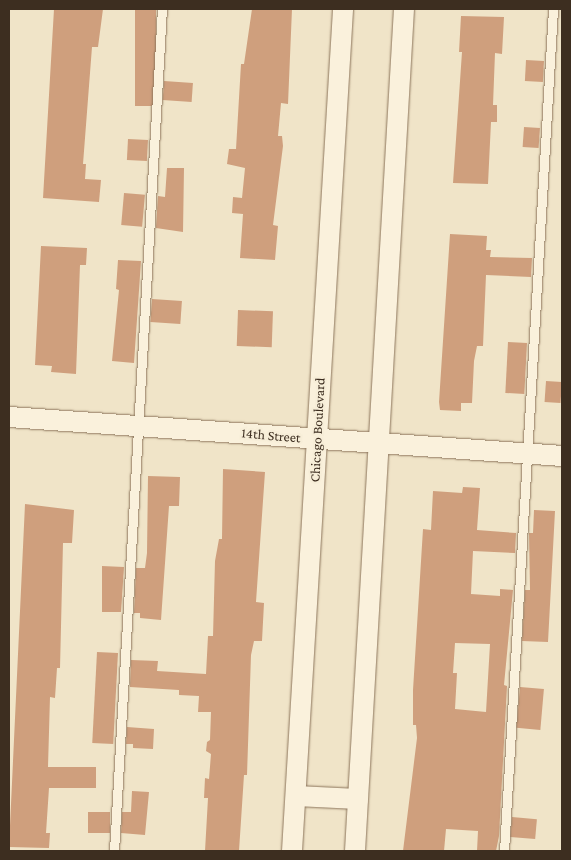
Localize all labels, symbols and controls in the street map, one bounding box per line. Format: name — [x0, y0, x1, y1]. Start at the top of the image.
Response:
street label: Chicago Boulevard — [306, 377, 328, 483]
street label: 14th Street — [241, 424, 301, 446]

